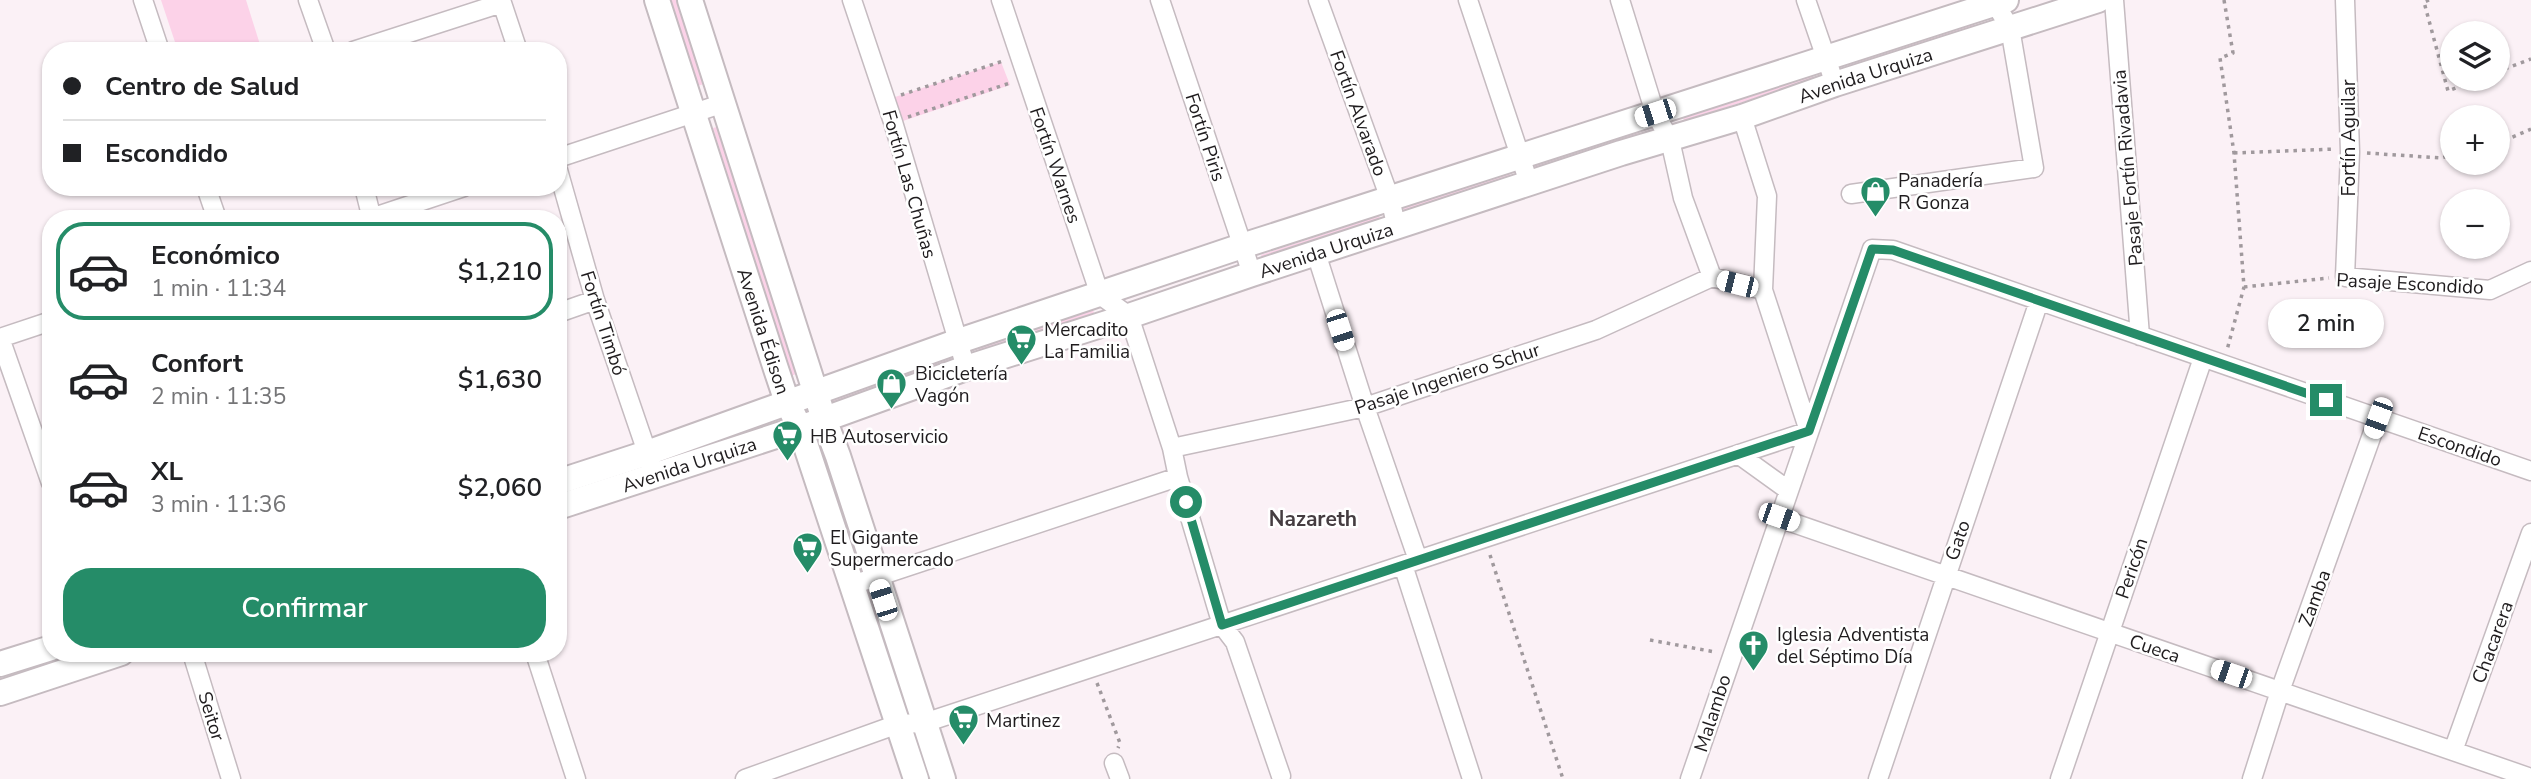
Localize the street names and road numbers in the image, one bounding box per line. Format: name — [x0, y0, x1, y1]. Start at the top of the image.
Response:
street label: Avenida Urquiza — [1795, 42, 1936, 110]
street label: Fortín Alvarado — [1323, 47, 1393, 180]
street label: Pasaje Fortín Rivadavia — [2106, 69, 2150, 267]
street label: Fortín Aguilar — [2336, 79, 2362, 197]
street label: Fortín Piris — [1179, 90, 1232, 185]
street label: Fortín Warnes — [1023, 104, 1087, 227]
street label: Fortín Las Chuñas — [875, 107, 943, 262]
street label: Avenida Urquiza — [1256, 217, 1397, 285]
street label: Avenida Édison — [730, 265, 796, 398]
street label: Pasaje Escondido — [2336, 267, 2484, 301]
street label: Fortín Timbó — [574, 268, 632, 379]
street label: Pasaje Ingeniero Schur — [1351, 337, 1543, 421]
street label: Escondido — [2414, 420, 2505, 473]
street label: Avenida Urquiza — [619, 431, 760, 499]
street label: Gato — [1939, 517, 1977, 564]
street label: Pericón — [2109, 534, 2154, 602]
street label: Zamba — [2293, 566, 2337, 630]
street label: Chacarera — [2466, 597, 2520, 687]
street label: Cueca — [2126, 628, 2184, 670]
street label: Malambo — [1688, 671, 1738, 755]
street label: Seitor — [191, 689, 231, 744]

